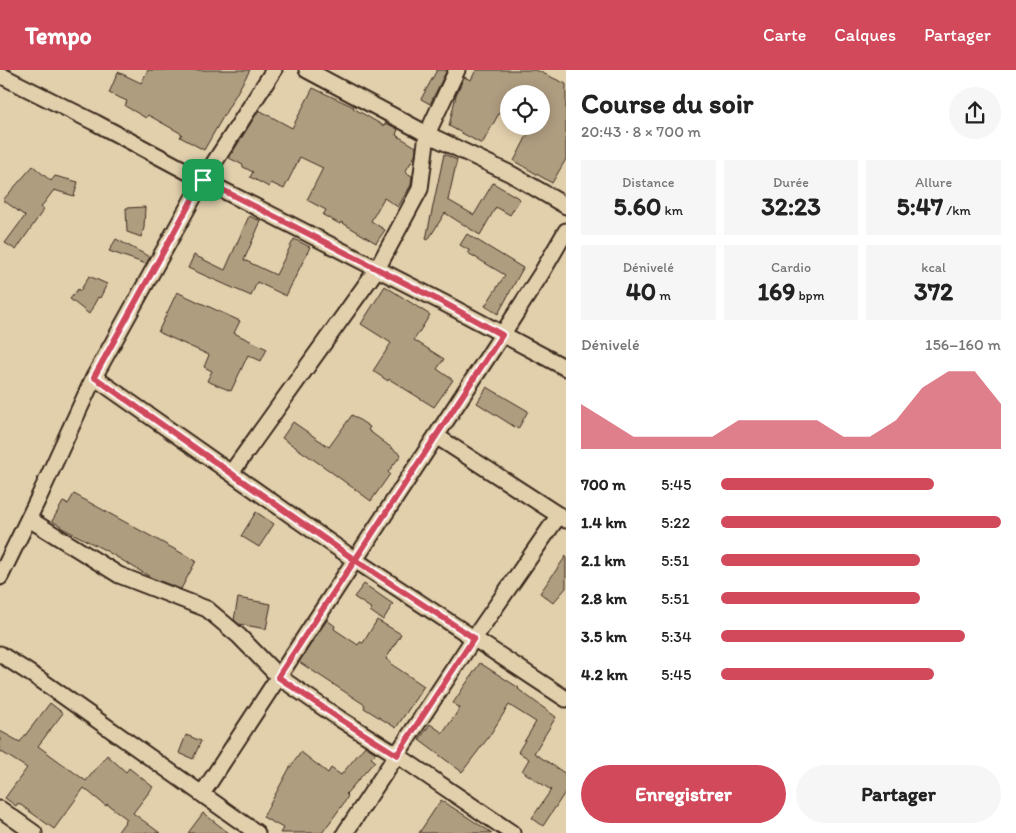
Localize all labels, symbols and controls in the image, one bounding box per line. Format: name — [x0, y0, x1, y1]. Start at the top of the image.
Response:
text: Tempo — [25, 21, 92, 50]
text: Carte — [763, 24, 806, 46]
text: Calques — [834, 24, 896, 46]
text: Partager — [924, 24, 991, 46]
map controls — [500, 85, 550, 135]
button: locate — [500, 85, 550, 135]
text: Course du soir — [581, 86, 753, 120]
button: share — [949, 87, 1001, 139]
text: 20:43 · 8 × 700 m — [581, 122, 701, 141]
pin — [182, 159, 224, 201]
icon: arrive — [189, 166, 217, 194]
text: Distance — [622, 174, 675, 191]
text: Durée — [773, 174, 809, 191]
text: Allure — [915, 174, 952, 191]
text: 5.60 — [614, 191, 661, 221]
text: 32:23 — [761, 191, 821, 221]
text: 5:47 — [897, 191, 943, 221]
text: km — [661, 202, 683, 219]
text: /km — [943, 202, 971, 219]
text: Dénivelé — [623, 259, 674, 276]
text: Cardio — [771, 259, 811, 276]
text: kcal — [921, 259, 946, 276]
text: 40 — [626, 276, 656, 306]
text: 169 — [757, 276, 795, 306]
text: 372 — [914, 276, 953, 306]
text: m — [656, 287, 671, 304]
text: bpm — [795, 287, 825, 304]
text: Dénivelé — [581, 335, 640, 354]
text: 156–160 m — [925, 335, 1001, 354]
text: 700 m — [581, 475, 626, 494]
text: 5:45 — [661, 475, 691, 494]
text: 1.4 km — [581, 513, 627, 532]
text: 5:22 — [661, 513, 690, 532]
text: 2.1 km — [581, 551, 626, 570]
text: 5:51 — [661, 551, 689, 570]
text: 2.8 km — [581, 589, 627, 608]
text: 5:51 — [661, 589, 689, 608]
text: 3.5 km — [581, 627, 627, 646]
text: 5:34 — [661, 627, 692, 646]
text: 4.2 km — [581, 665, 628, 684]
text: 5:45 — [661, 665, 691, 684]
button: Enregistrer — [581, 765, 786, 823]
button: Partager — [796, 765, 1001, 823]

